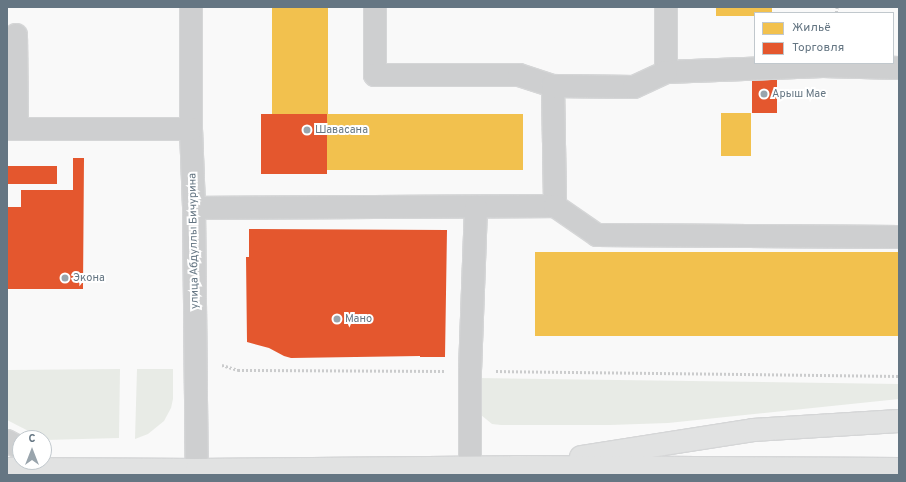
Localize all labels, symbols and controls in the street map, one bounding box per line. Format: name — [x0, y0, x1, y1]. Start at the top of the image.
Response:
legend — [754, 12, 894, 64]
text: Жильё — [792, 20, 831, 36]
text: Торговля — [792, 40, 844, 56]
place label: Арыш Мае — [772, 87, 826, 101]
marker: Арыш Мае — [759, 89, 769, 99]
place label: Шавасана — [315, 123, 368, 137]
marker: Шавасана — [302, 125, 312, 135]
street label: улица Абдуллы Бичурина — [186, 173, 202, 309]
place label: Экона — [73, 271, 105, 285]
marker: Экона — [60, 273, 70, 283]
place label: Мано — [345, 312, 372, 326]
marker: Мано — [332, 314, 342, 324]
north arrow — [12, 430, 52, 470]
text: С — [28, 432, 36, 446]

